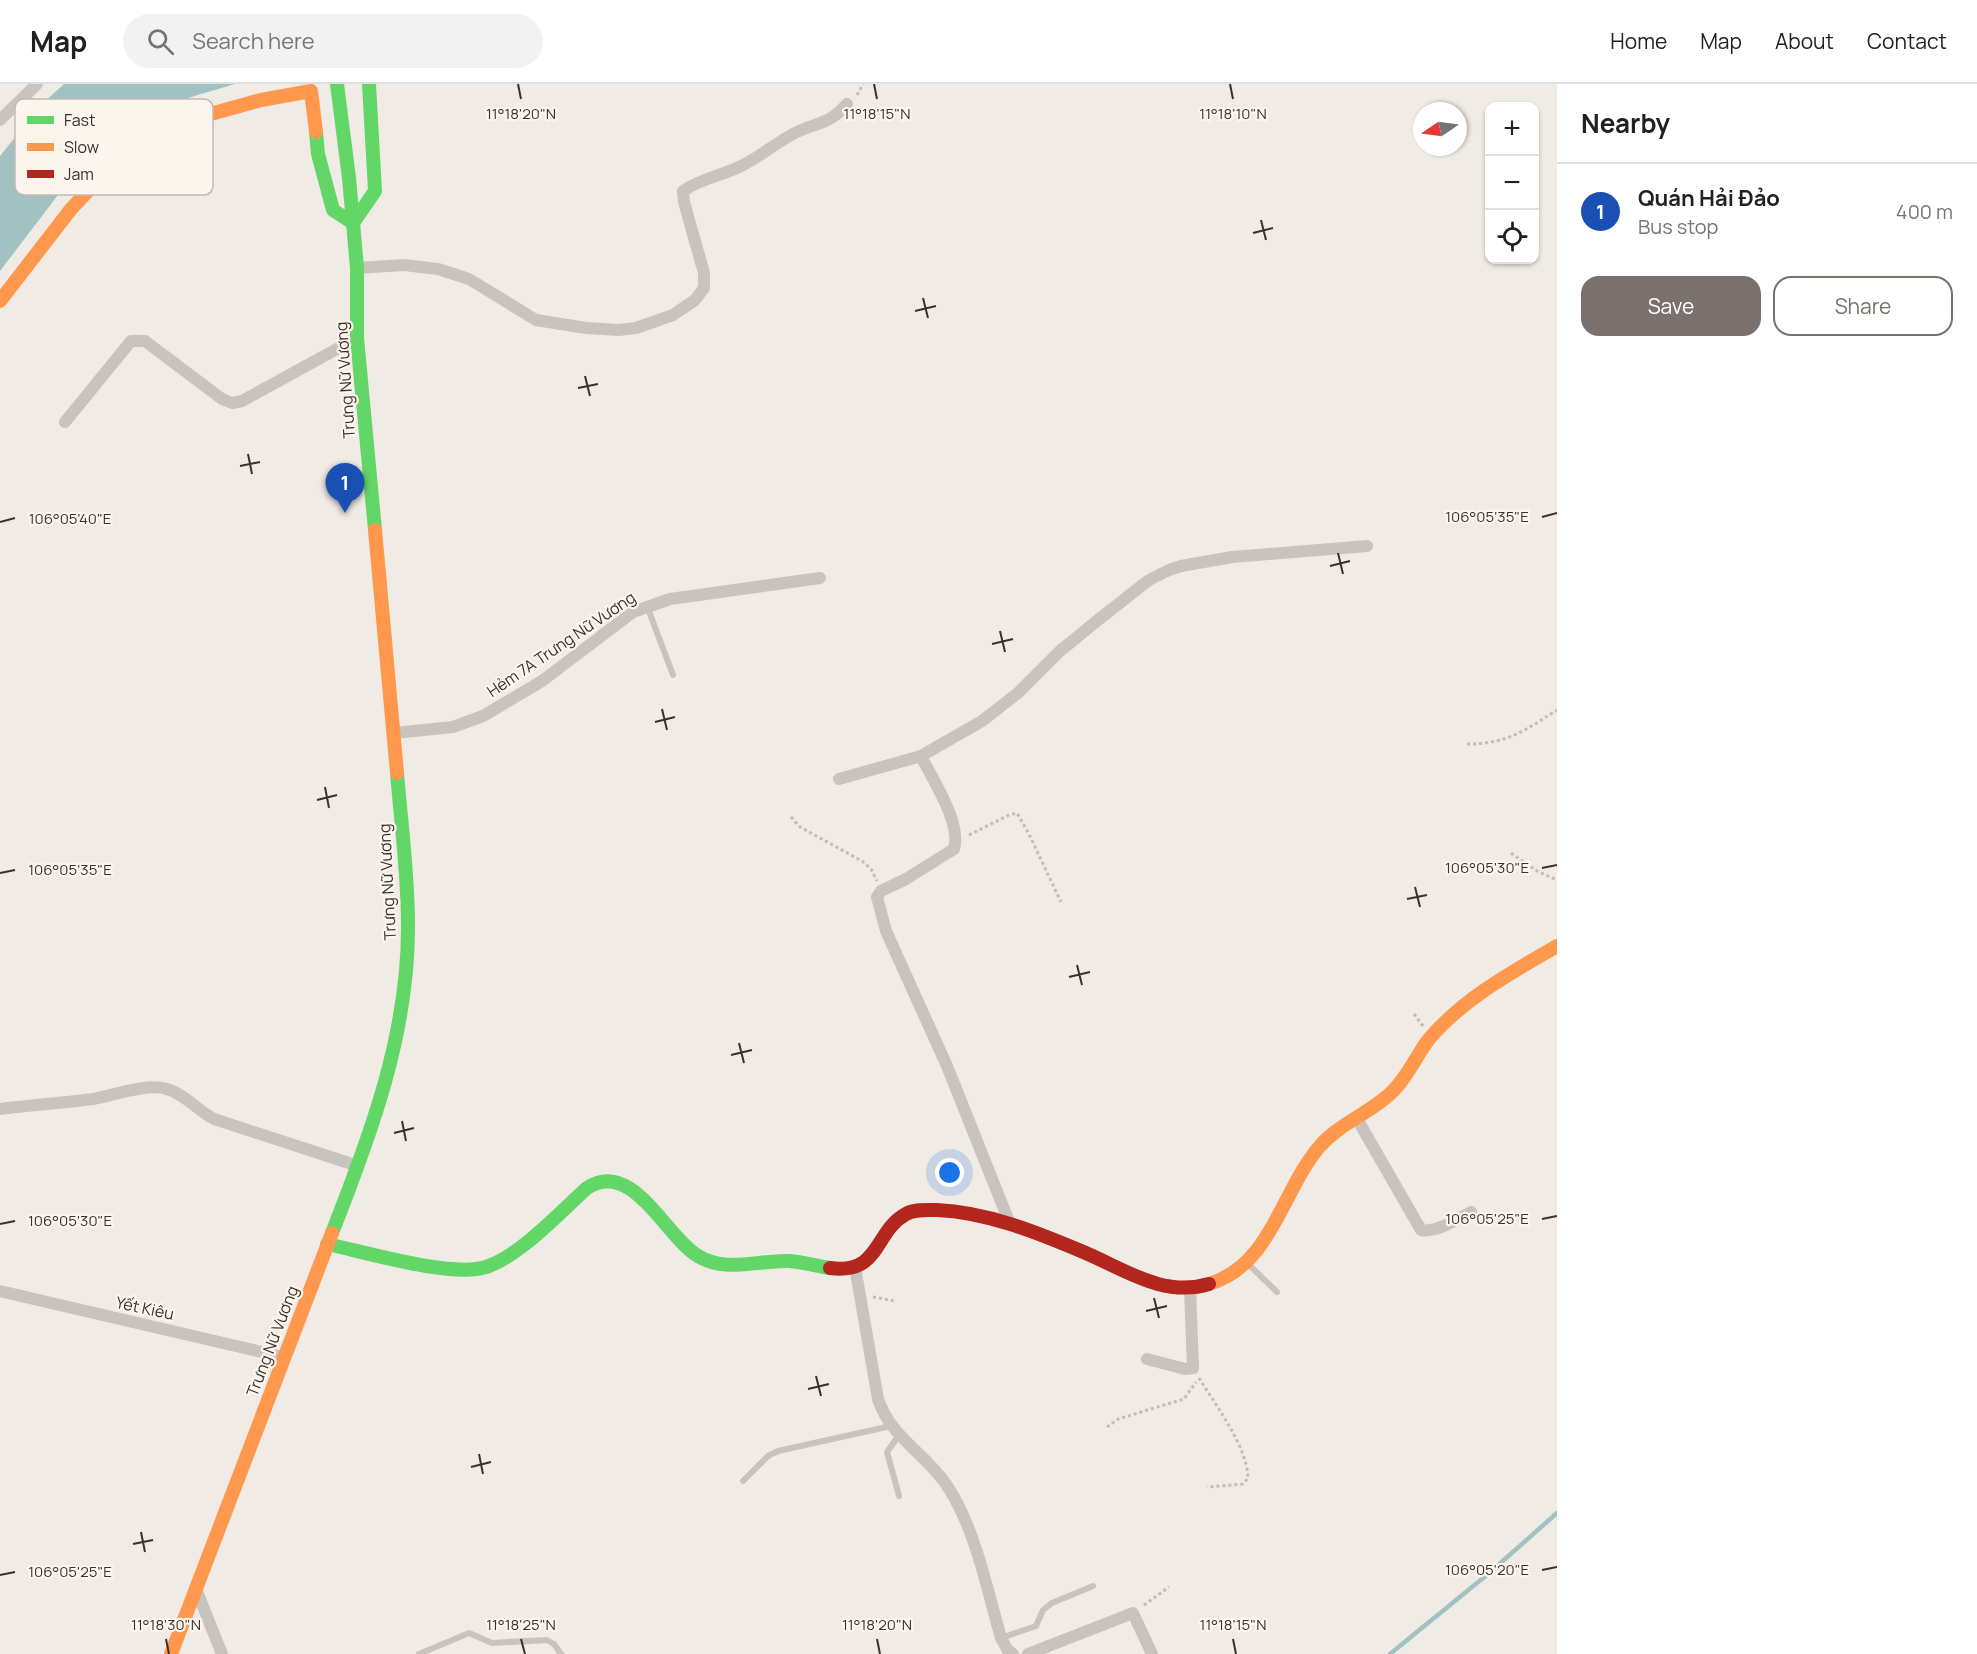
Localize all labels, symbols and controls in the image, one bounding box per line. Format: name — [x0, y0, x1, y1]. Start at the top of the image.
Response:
search box — [123, 14, 543, 68]
text: Map — [30, 22, 87, 60]
icon: search — [144, 25, 177, 58]
text: Search here — [192, 26, 315, 56]
text: Home — [1610, 27, 1667, 55]
text: Map — [1700, 27, 1742, 55]
text: About — [1775, 27, 1834, 55]
text: Contact — [1867, 27, 1947, 55]
legend — [15, 99, 213, 195]
north arrow — [1413, 102, 1467, 156]
map controls — [1485, 102, 1539, 264]
button: + — [1485, 102, 1539, 156]
text: 11°18'20"N — [486, 103, 556, 124]
text: 11°18'15"N — [844, 103, 910, 124]
text: 11°18'10"N — [1199, 103, 1267, 124]
text: Nearby — [1581, 105, 1670, 141]
text: Fast — [64, 109, 95, 131]
text: Slow — [64, 136, 99, 158]
button: − — [1485, 156, 1539, 210]
text: Jam — [64, 163, 94, 185]
text: Quán Hải Đảo — [1638, 183, 1780, 213]
text: 1 — [1596, 198, 1605, 225]
text: 400 m — [1896, 198, 1953, 225]
button: locate — [1485, 210, 1539, 264]
text: Bus stop — [1638, 213, 1718, 240]
button: Save — [1581, 276, 1761, 336]
button: Share — [1773, 276, 1953, 336]
street label: Trưng Nữ Vương — [330, 321, 360, 439]
pin: 1 — [326, 464, 364, 513]
text: 106°05'35"E — [1445, 506, 1529, 527]
text: 106°05'40"E — [29, 508, 111, 529]
street label: Hẻm 7A Trưng Nữ Vương — [482, 586, 640, 702]
street label: Trưng Nữ Vương — [373, 823, 401, 941]
text: 106°05'30"E — [1445, 857, 1529, 878]
text: 106°05'35"E — [28, 859, 112, 880]
your location — [935, 1158, 964, 1187]
text: 106°05'25"E — [1445, 1208, 1529, 1229]
text: 106°05'30"E — [28, 1210, 112, 1231]
street label: Trưng Nữ Vương — [241, 1282, 303, 1400]
street label: Yết Kiêu — [114, 1291, 176, 1325]
text: 106°05'20"E — [1445, 1559, 1529, 1580]
text: 106°05'25"E — [28, 1561, 112, 1582]
text: 11°18'30"N — [131, 1614, 201, 1635]
text: 11°18'25"N — [486, 1614, 556, 1635]
text: 11°18'20"N — [842, 1614, 912, 1635]
text: 11°18'15"N — [1200, 1614, 1266, 1635]

